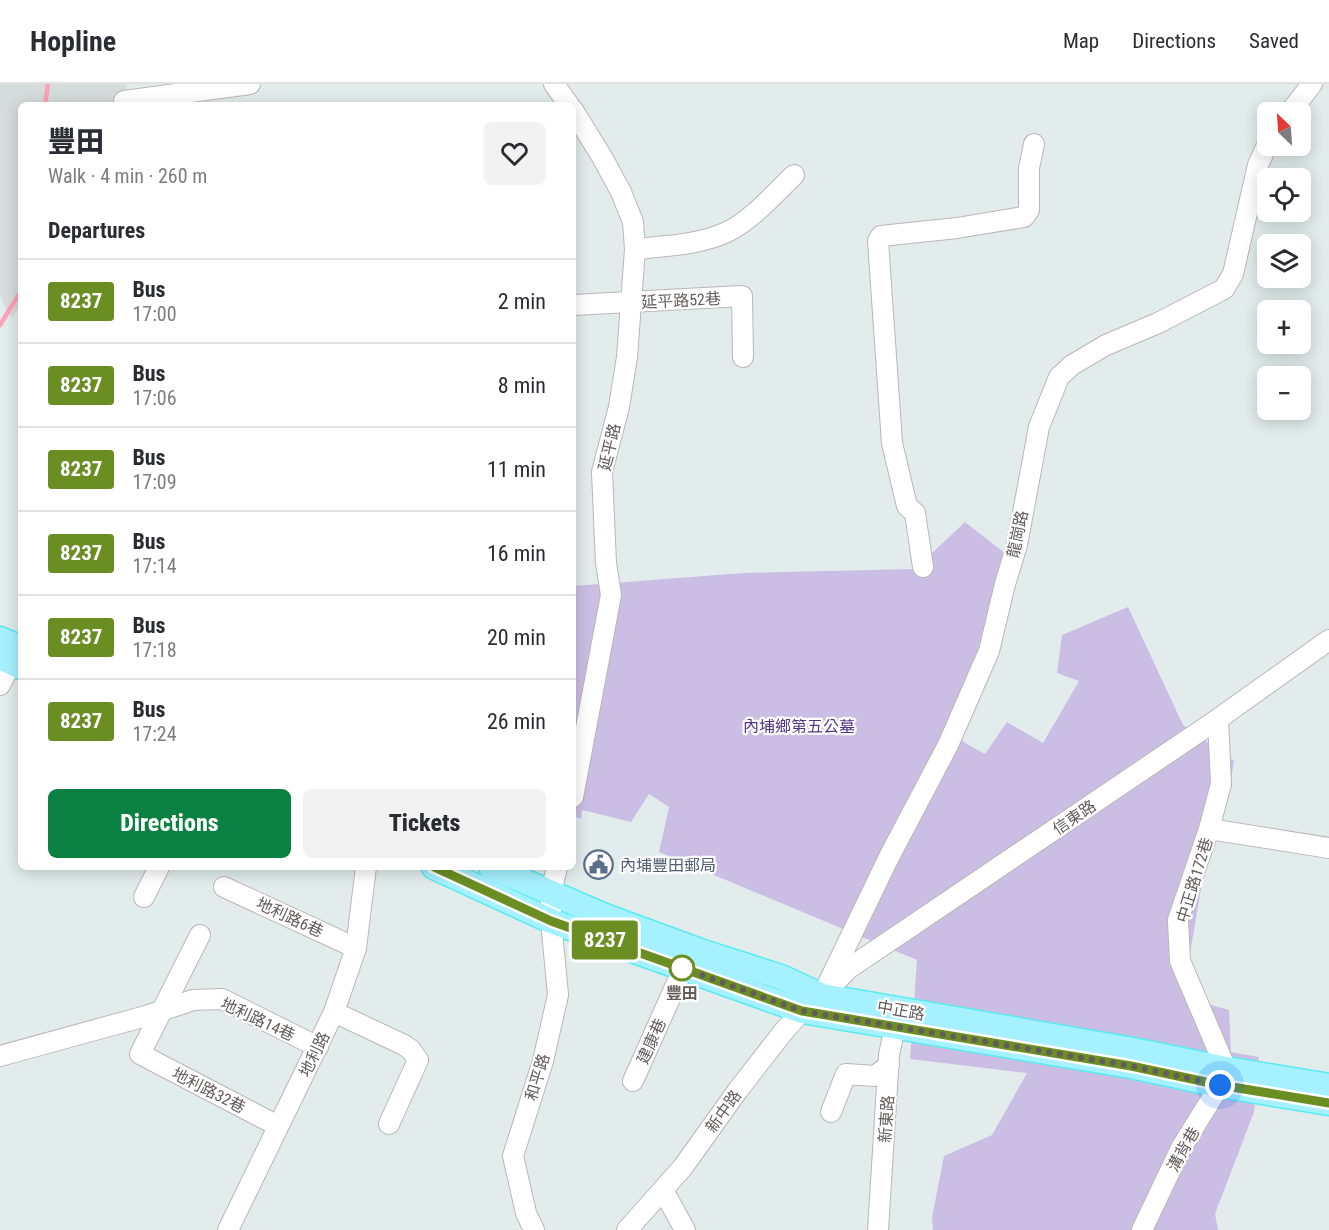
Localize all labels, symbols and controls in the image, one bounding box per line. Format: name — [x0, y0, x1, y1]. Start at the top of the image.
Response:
text: Hopline — [30, 25, 116, 58]
text: Map — [1063, 29, 1099, 53]
text: Directions — [1132, 29, 1216, 53]
text: Saved — [1249, 29, 1299, 53]
north arrow — [1257, 102, 1311, 156]
map controls — [1257, 102, 1311, 420]
button: heart — [483, 122, 546, 185]
text: 豐田 — [48, 125, 104, 158]
text: Walk · 4 min · 260 m — [48, 164, 207, 188]
button: locate — [1257, 168, 1311, 222]
text: Departures — [48, 218, 145, 243]
button: layers — [1257, 234, 1311, 288]
text: Bus — [132, 277, 166, 302]
text: 8237 — [60, 289, 102, 313]
text: 2 min — [498, 289, 546, 314]
street label: 延平路52巷 — [641, 289, 721, 312]
button: + — [1257, 300, 1311, 354]
text: 17:00 — [132, 302, 177, 326]
text: Bus — [132, 361, 166, 386]
button: − — [1257, 366, 1311, 420]
text: 8237 — [60, 373, 102, 397]
text: 8 min — [498, 373, 546, 398]
text: 17:06 — [132, 386, 177, 410]
street label: 延平路 — [595, 422, 624, 473]
text: Bus — [132, 445, 166, 470]
text: 8237 — [60, 457, 102, 481]
text: 11 min — [487, 457, 546, 482]
text: 17:09 — [132, 470, 177, 494]
street label: 龍崗路 — [1003, 509, 1032, 560]
text: Bus — [132, 529, 166, 554]
text: 8237 — [60, 541, 102, 565]
text: 16 min — [487, 541, 546, 566]
text: 17:14 — [132, 554, 177, 578]
text: Bus — [132, 613, 166, 638]
text: 8237 — [60, 625, 102, 649]
text: 20 min — [487, 625, 546, 650]
text: 17:18 — [132, 638, 177, 662]
text: Bus — [132, 697, 166, 722]
text: 8237 — [60, 709, 102, 733]
text: 26 min — [487, 709, 546, 734]
park label: 內埔鄉第五公墓 — [743, 717, 855, 736]
text: 17:24 — [132, 722, 177, 746]
button: Directions — [48, 789, 291, 858]
button: Tickets — [303, 789, 546, 858]
street label: 信東路 — [1049, 796, 1099, 839]
street label: 中正路172巷 — [1173, 835, 1216, 925]
public building icon: 內埔豐田郵局 — [583, 849, 615, 881]
place label: 內埔豐田郵局 — [620, 856, 716, 875]
street label: 地利路6巷 — [253, 894, 326, 941]
line badge: 8237 — [563, 920, 647, 960]
text: 8237 — [584, 928, 626, 952]
marker: 豐田 — [669, 955, 695, 981]
place label: 豐田 — [666, 984, 698, 1003]
street label: 地利路14巷 — [218, 994, 298, 1045]
street label: 中正路 — [876, 997, 926, 1024]
street label: 建康巷 — [633, 1015, 670, 1067]
street label: 地利路 — [295, 1028, 334, 1080]
street label: 和平路 — [521, 1051, 554, 1103]
street label: 地利路32巷 — [169, 1064, 249, 1117]
your location — [1205, 1070, 1235, 1100]
street label: 新中路 — [702, 1086, 745, 1136]
street label: 新東路 — [875, 1094, 898, 1144]
street label: 溝背巷 — [1163, 1124, 1203, 1175]

